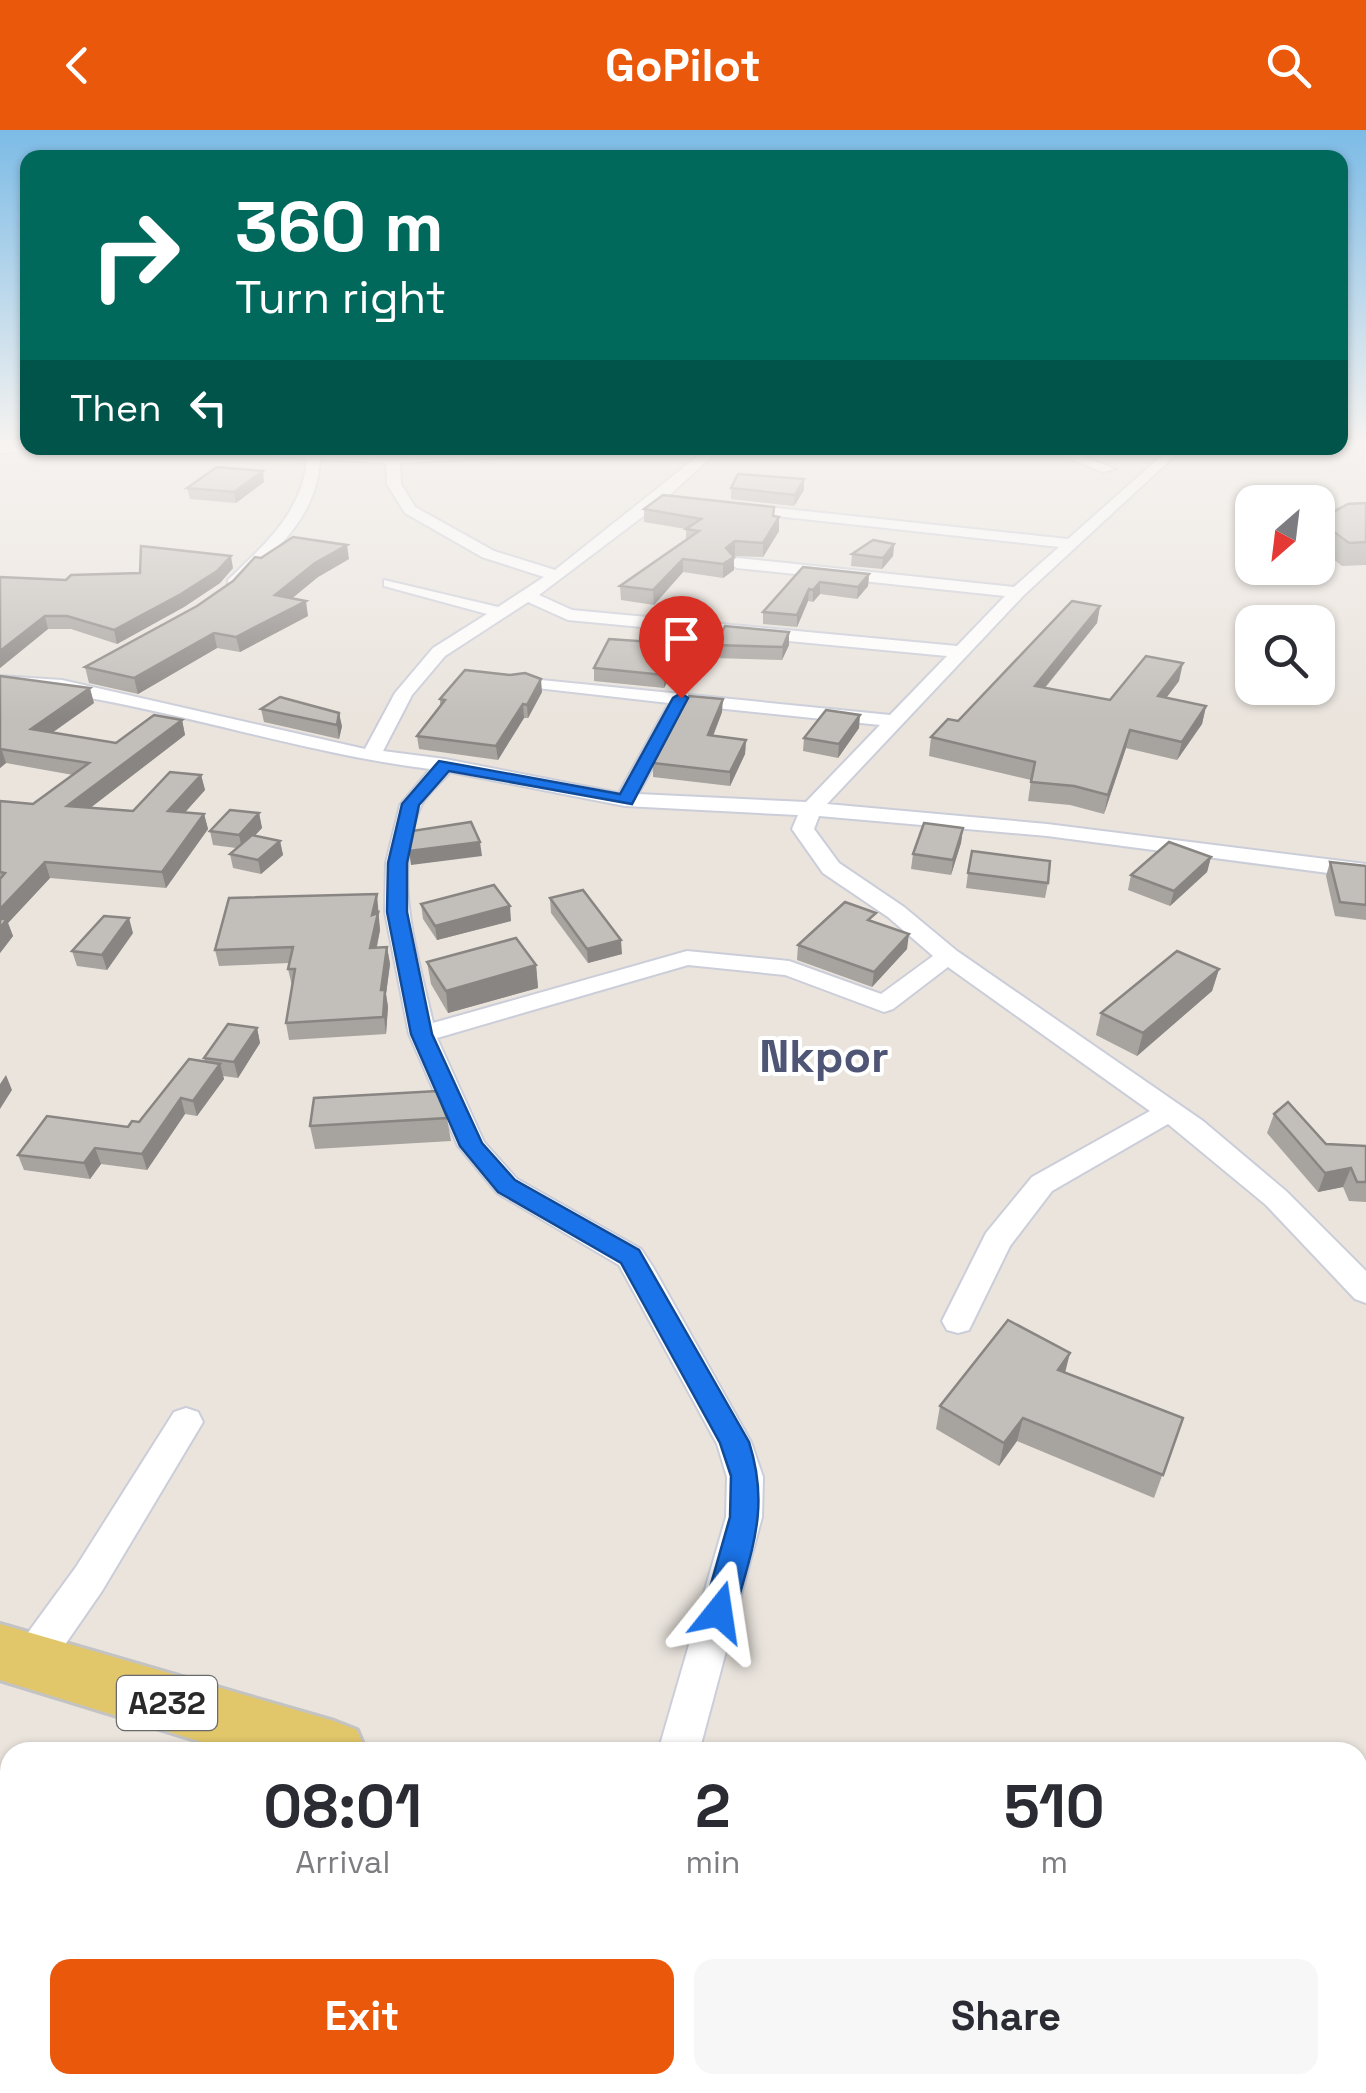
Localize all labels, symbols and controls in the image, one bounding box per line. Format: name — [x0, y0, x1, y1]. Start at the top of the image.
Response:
text: GoPilot — [605, 37, 761, 94]
icon: back — [50, 38, 105, 93]
icon: search — [1261, 38, 1316, 93]
text: 360 m — [235, 182, 444, 271]
icon: right — [70, 190, 200, 320]
text: Turn right — [235, 269, 446, 326]
icon: left — [181, 380, 236, 435]
text: Then — [70, 384, 161, 432]
north arrow — [1235, 485, 1335, 585]
map controls — [1235, 485, 1335, 705]
pin — [639, 596, 724, 699]
button: search — [1235, 605, 1335, 705]
icon: arrive — [654, 611, 709, 666]
district label: Nkpor — [759, 1028, 889, 1085]
position arrow — [667, 1560, 771, 1664]
road number: A232 — [117, 1676, 217, 1730]
text: 08:01 — [263, 1768, 422, 1845]
text: 2 — [695, 1768, 731, 1845]
text: 510 — [1004, 1768, 1105, 1845]
text: Arrival — [295, 1842, 390, 1882]
text: min — [685, 1842, 740, 1882]
text: m — [1040, 1842, 1068, 1882]
button: Exit — [50, 1959, 674, 2074]
button: Share — [694, 1959, 1318, 2074]

